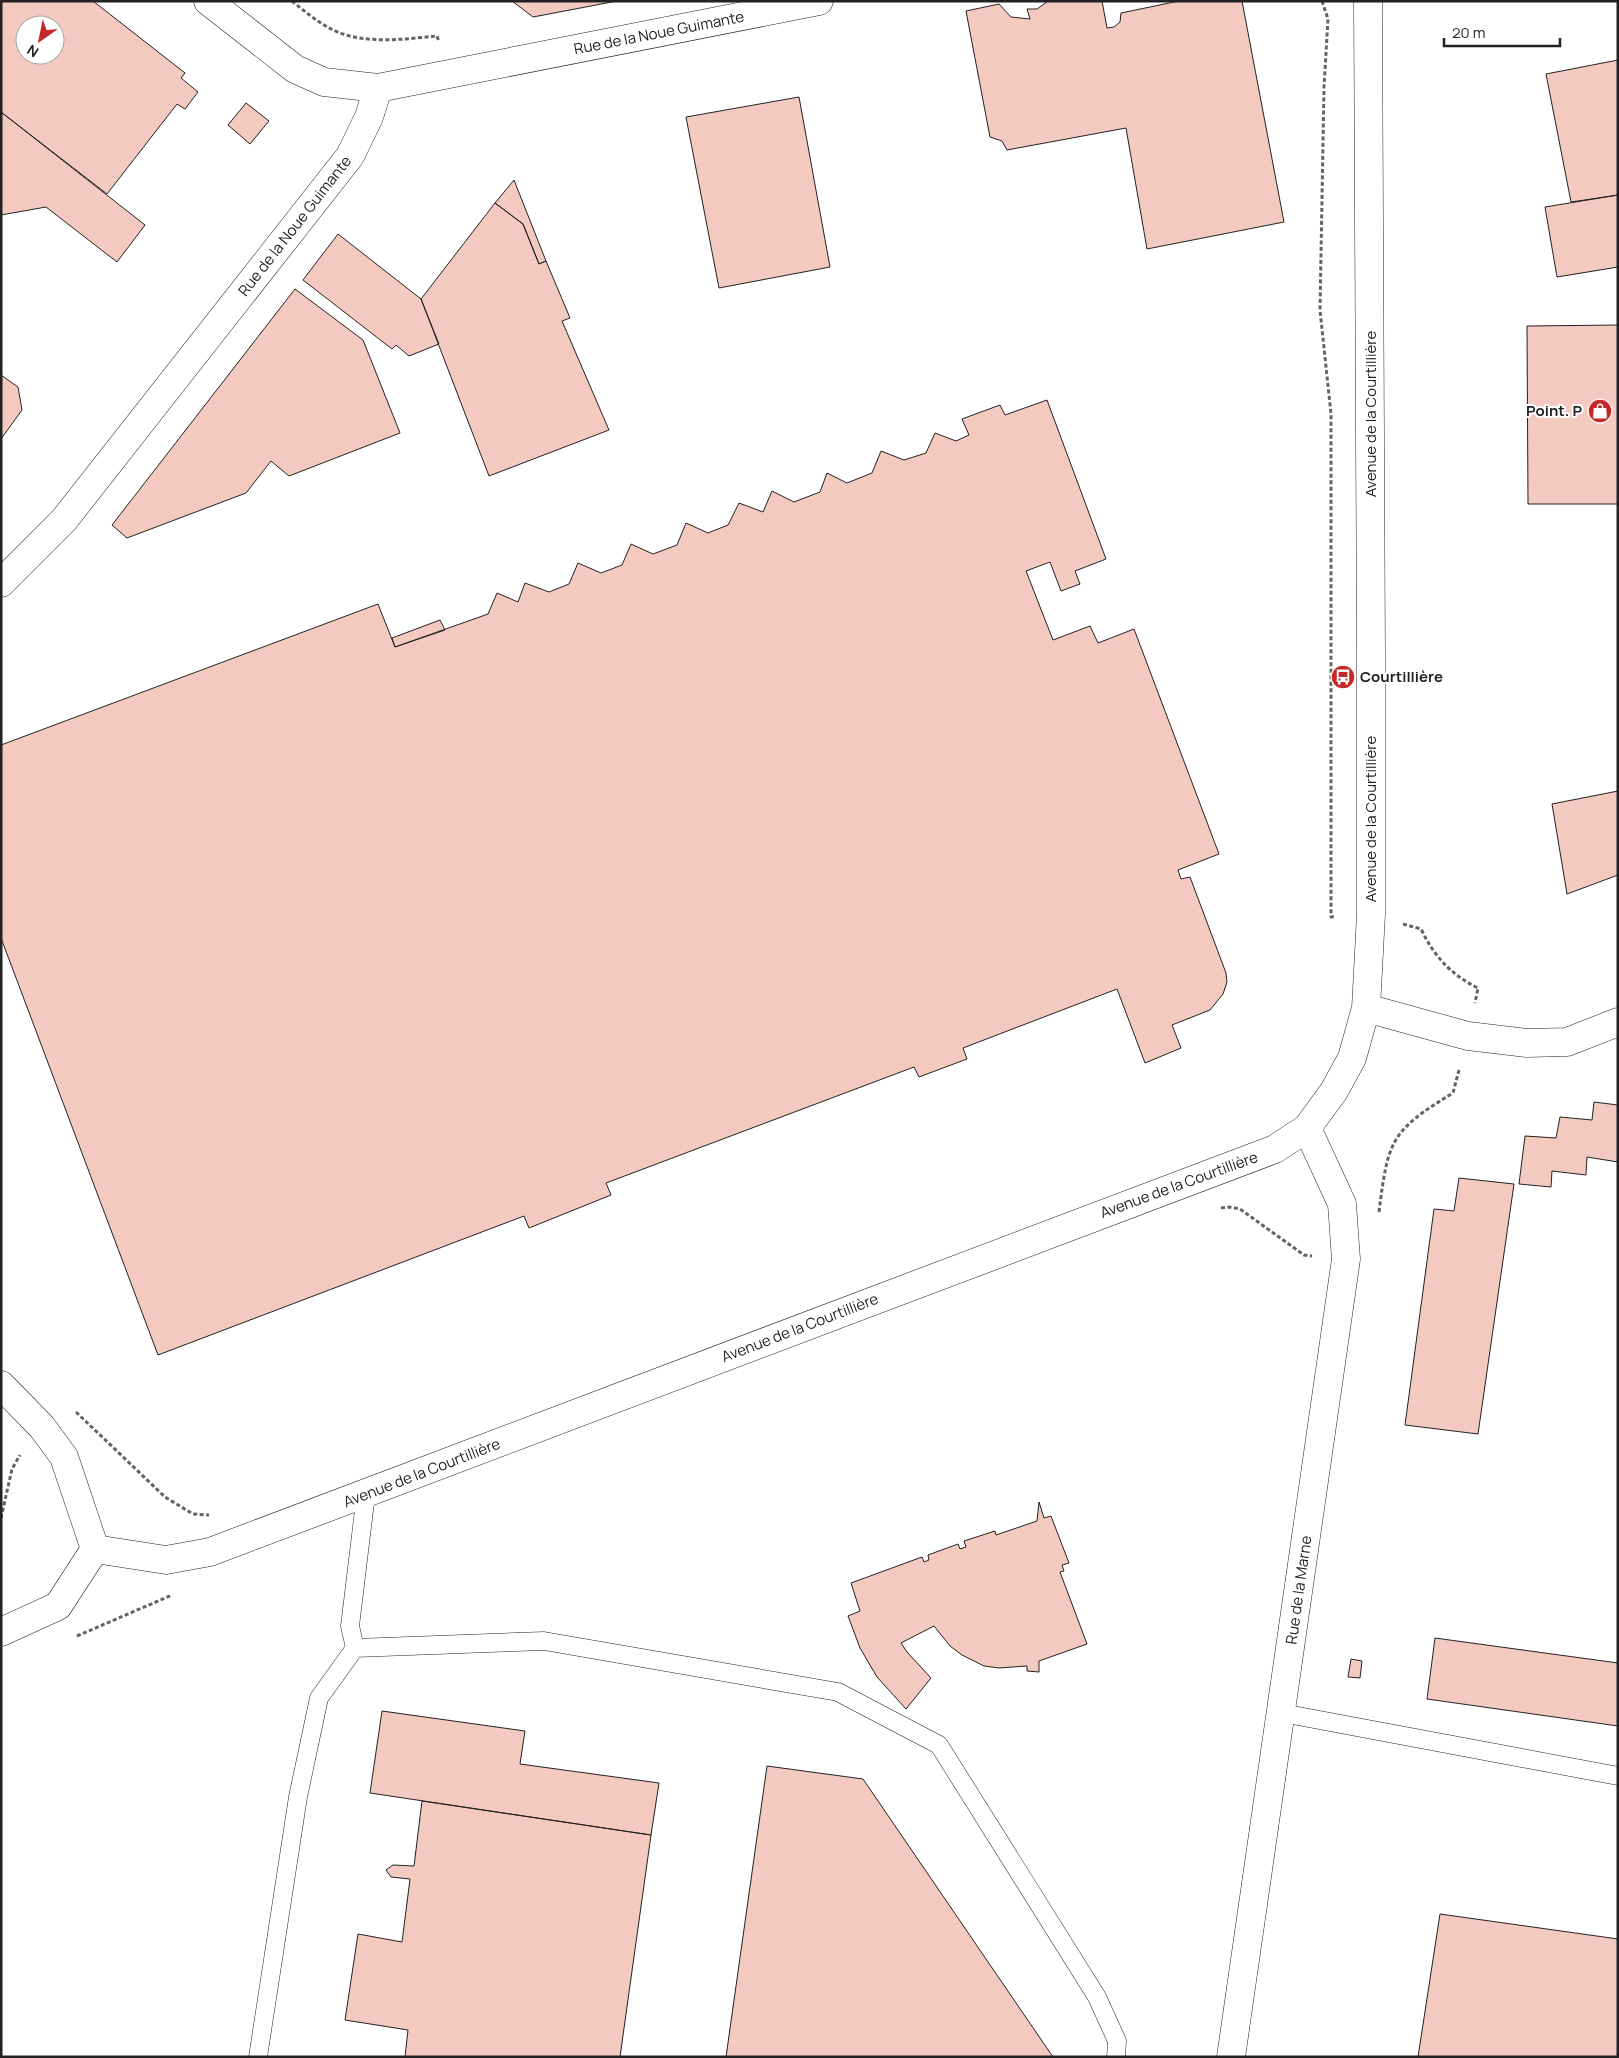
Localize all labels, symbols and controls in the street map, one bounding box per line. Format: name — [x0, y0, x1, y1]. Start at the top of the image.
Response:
street label: Rue de la Noue Guimante — [572, 6, 746, 59]
north arrow — [15, 15, 65, 65]
scale bar — [1444, 15, 1560, 47]
text: 20 m — [1452, 22, 1485, 43]
text: N — [23, 41, 42, 62]
street label: Rue de la Noue Guimante — [233, 151, 356, 300]
street label: Avenue de la Courtillière — [1360, 330, 1381, 497]
shop icon: Point. P — [1587, 398, 1613, 424]
place label: Point. P — [1526, 400, 1582, 421]
bus stop icon: Courtillière — [1330, 664, 1356, 690]
place label: Courtillière — [1360, 666, 1443, 687]
street label: Avenue de la Courtillière — [1360, 735, 1381, 902]
street label: Avenue de la Courtillière — [1097, 1146, 1261, 1223]
street label: Avenue de la Courtillière — [718, 1288, 882, 1367]
street label: Avenue de la Courtillière — [340, 1433, 504, 1512]
street label: Rue de la Marne — [1280, 1534, 1317, 1646]

